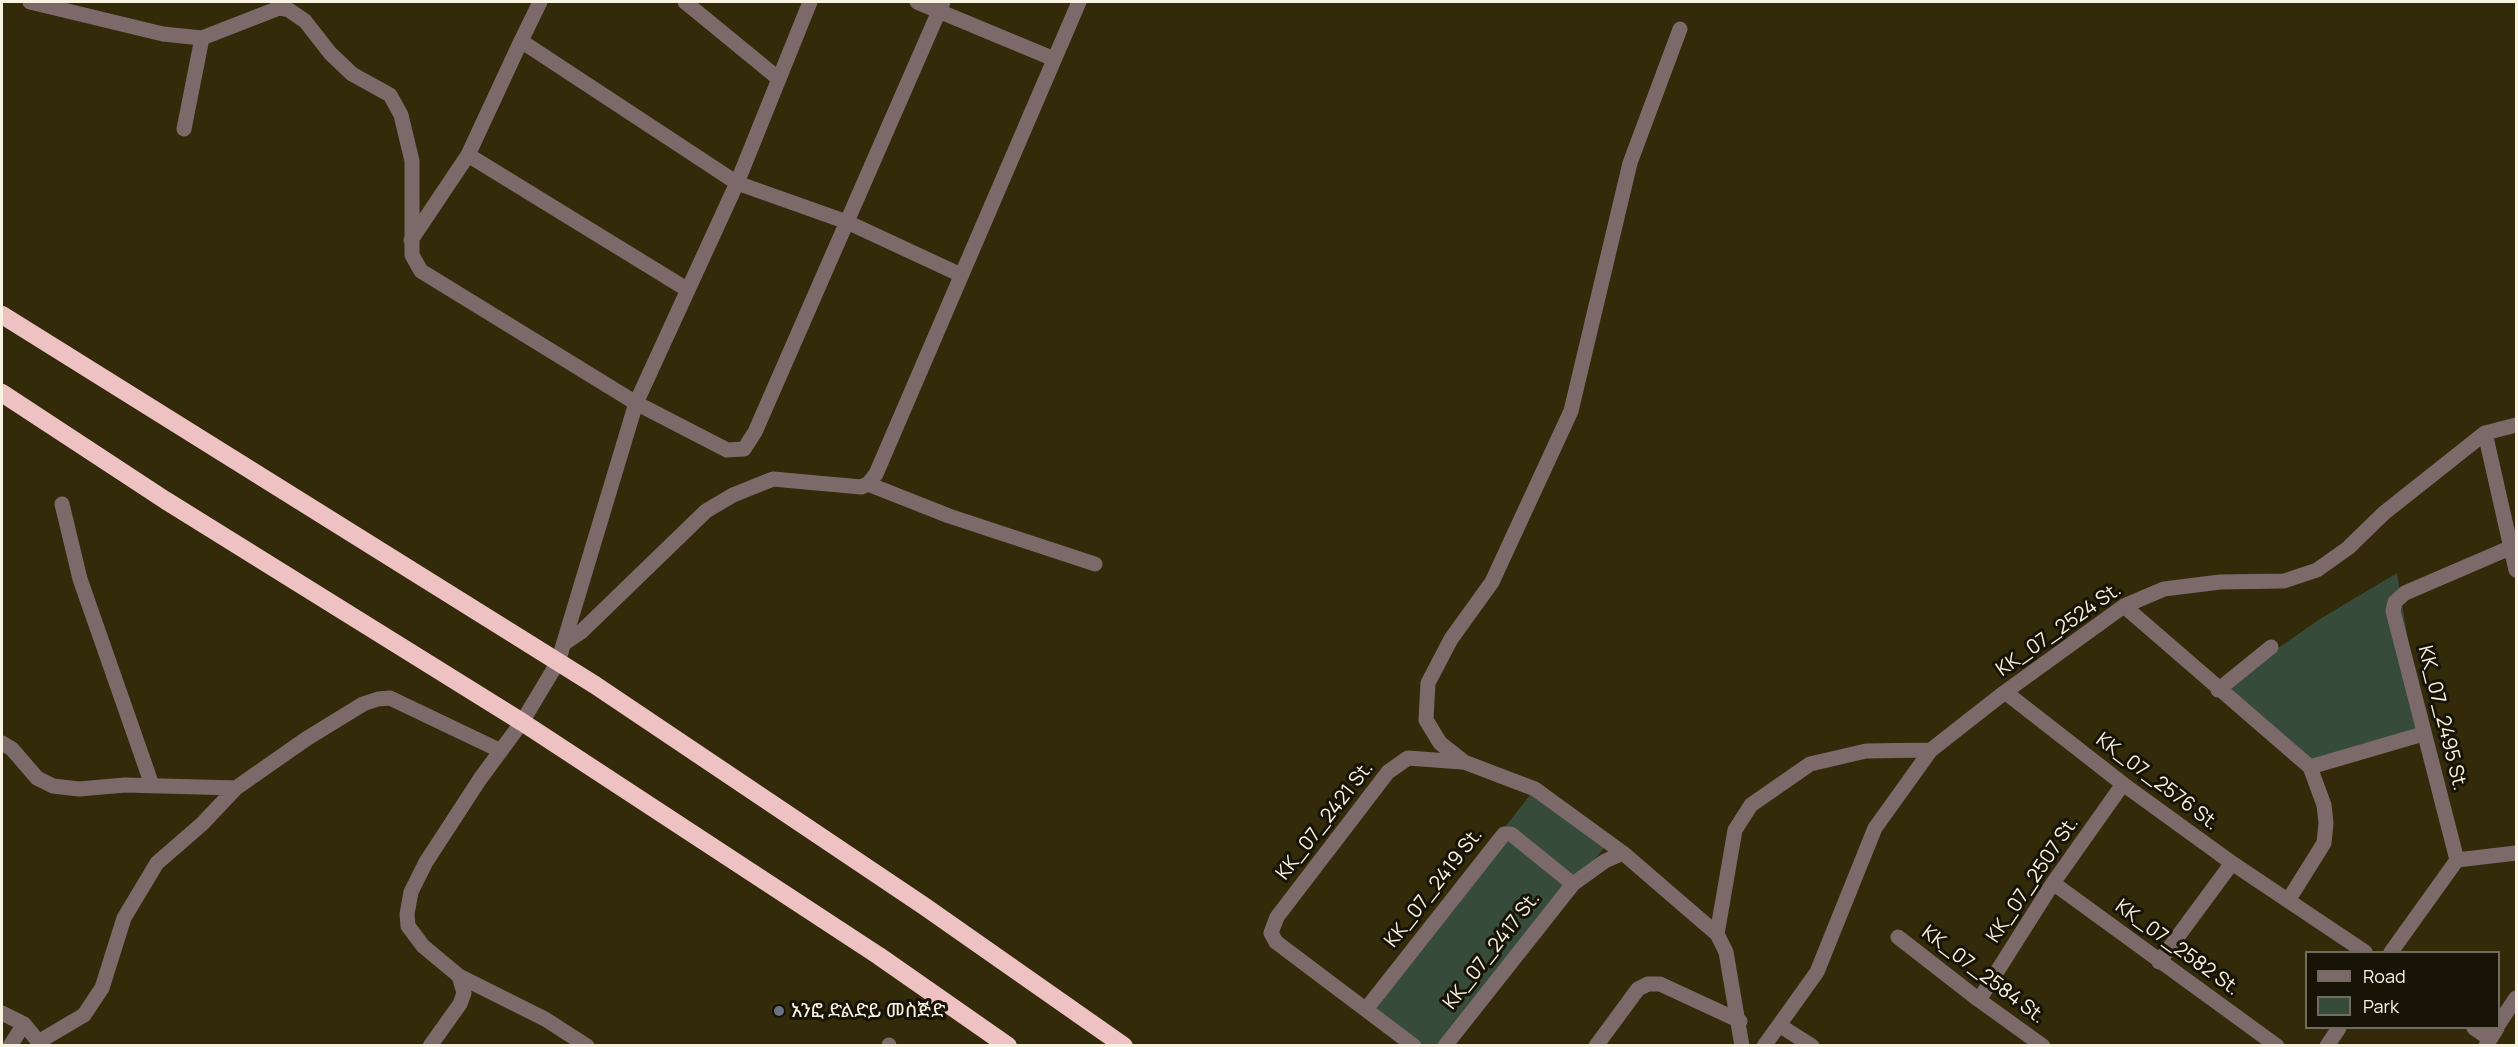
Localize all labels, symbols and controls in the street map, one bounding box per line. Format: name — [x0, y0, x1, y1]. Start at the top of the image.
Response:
street label: KK_07_2524 St. — [1992, 578, 2126, 682]
street label: KK_07_2495 St. — [2412, 643, 2472, 793]
street label: KK_07_2576 St. — [2091, 728, 2223, 836]
street label: KK_07_2421 St. — [1271, 757, 1379, 885]
street label: KK_07_2507 St. — [1982, 812, 2084, 948]
street label: KK_07_2419 St. — [1380, 824, 1488, 952]
street label: KK_07_2417 St. — [1439, 887, 1545, 1015]
street label: KK_07_2582 St. — [2110, 895, 2244, 1001]
street label: KK_07_2584 St. — [1917, 921, 2049, 1029]
legend — [2305, 951, 2500, 1029]
text: Road — [2363, 964, 2406, 988]
text: Park — [2363, 994, 2399, 1018]
place label: አንፎ ድልድይ መስጅድ — [791, 999, 945, 1023]
marker: አንፎ ድልድይ መስጅድ — [772, 1004, 786, 1018]

